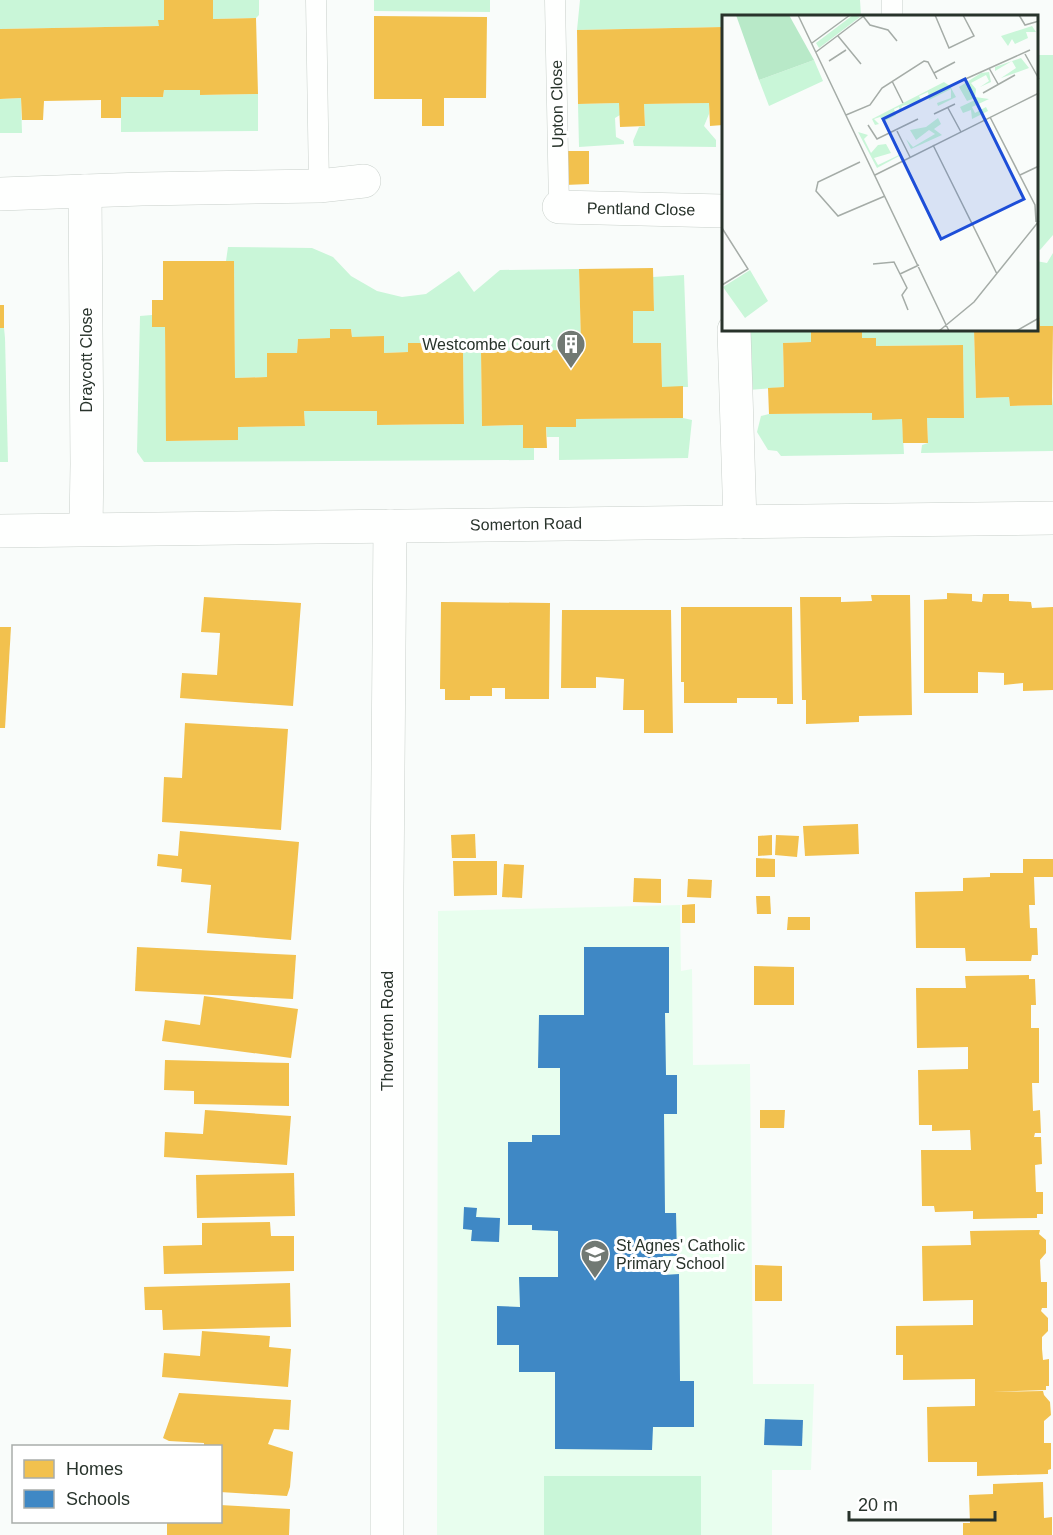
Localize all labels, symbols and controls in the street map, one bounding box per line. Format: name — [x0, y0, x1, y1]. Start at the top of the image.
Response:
inset map — [722, 15, 1038, 332]
street label: Upton Close — [548, 60, 566, 148]
street label: Pentland Close — [587, 200, 695, 218]
street label: Draycott Close — [78, 307, 95, 412]
building icon: Westcombe Court — [555, 328, 587, 370]
place label: Westcombe Court — [422, 336, 551, 353]
street label: Somerton Road — [470, 515, 582, 533]
street label: Thorverton Road — [379, 971, 396, 1091]
place label: St Agnes' Catholic Primary School — [616, 1237, 745, 1272]
school or university icon: St Agnes' Catholic Primary School — [579, 1238, 611, 1280]
legend — [12, 1445, 222, 1523]
text: Homes — [66, 1459, 123, 1479]
scale bar — [849, 1484, 994, 1522]
text: Schools — [66, 1489, 130, 1509]
text: 20 m — [858, 1495, 898, 1515]

